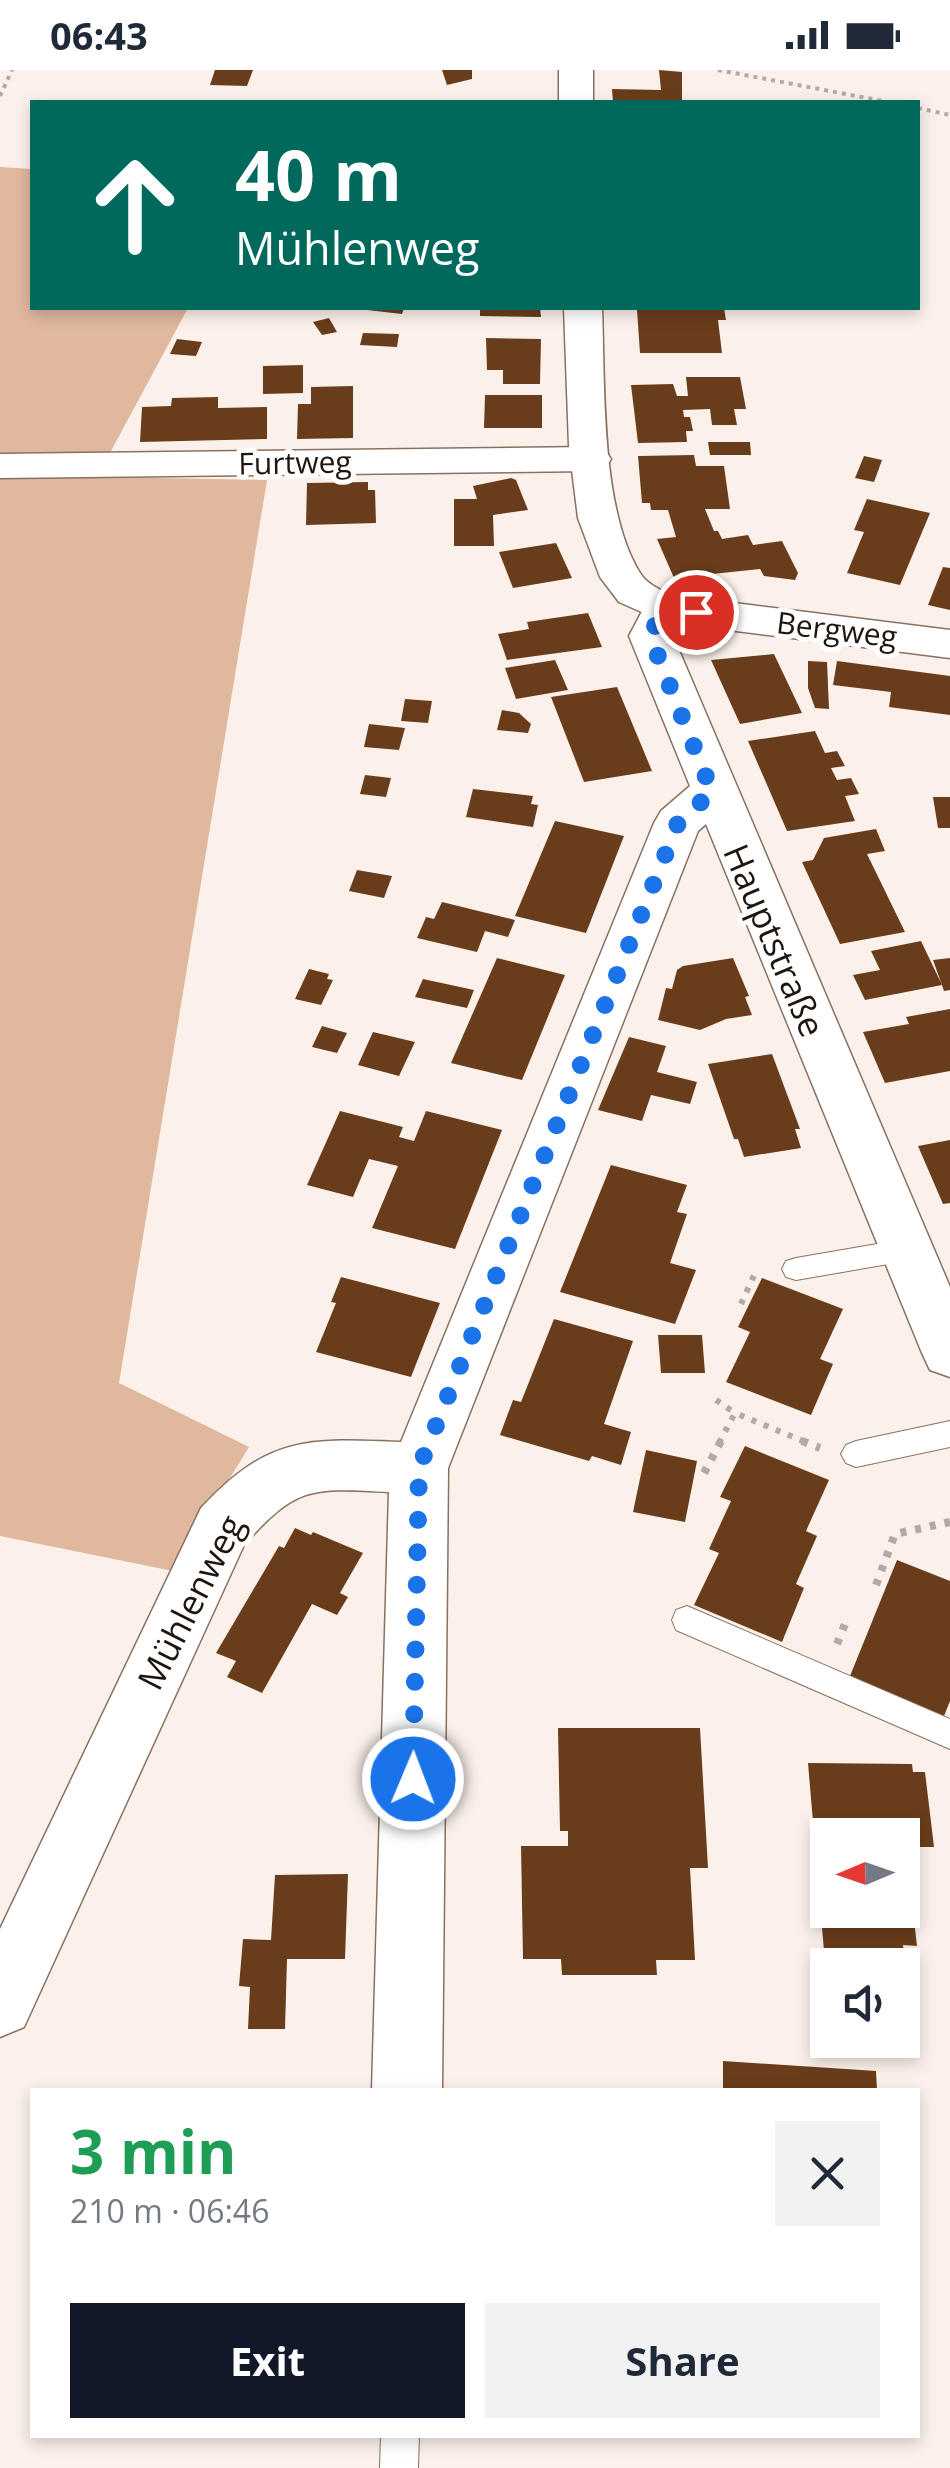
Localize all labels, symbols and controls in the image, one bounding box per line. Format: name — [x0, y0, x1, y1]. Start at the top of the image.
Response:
text: 06:43 — [50, 9, 148, 61]
text: 40 m — [235, 126, 402, 222]
icon: ahead — [70, 140, 200, 270]
text: Mühlenweg — [235, 217, 479, 278]
street label: Furtweg — [238, 441, 352, 483]
pin — [654, 570, 739, 655]
icon: arrive — [669, 585, 724, 640]
street label: Bergweg — [774, 601, 900, 657]
street label: Hauptstraße — [713, 836, 837, 1044]
street label: Mühlenweg — [126, 1507, 254, 1697]
position arrow — [361, 1727, 465, 1831]
north arrow — [810, 1818, 920, 1928]
map controls — [810, 1818, 920, 2058]
button: sound — [810, 1948, 920, 2058]
text: 3 min — [70, 2110, 237, 2192]
button: close — [775, 2121, 880, 2226]
text: 210 m · 06:46 — [70, 2189, 269, 2232]
button: Exit — [70, 2303, 465, 2418]
button: Share — [485, 2303, 880, 2418]

